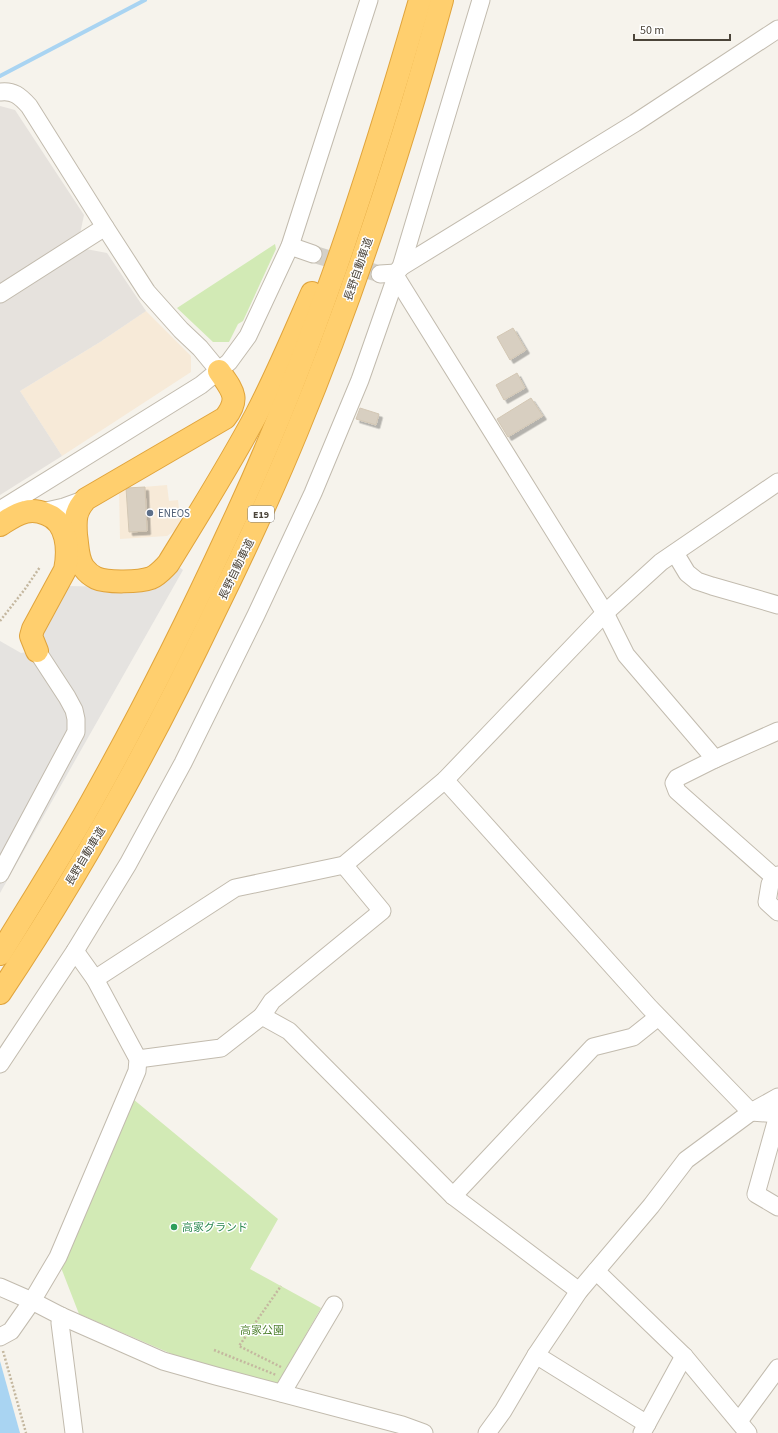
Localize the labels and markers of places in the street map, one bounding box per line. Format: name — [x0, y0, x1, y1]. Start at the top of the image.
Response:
place label: ENEOS — [158, 506, 190, 521]
marker: ENEOS — [145, 508, 155, 518]
place label: 高家グランド — [182, 1220, 248, 1235]
marker: 高家グランド — [169, 1222, 179, 1232]

